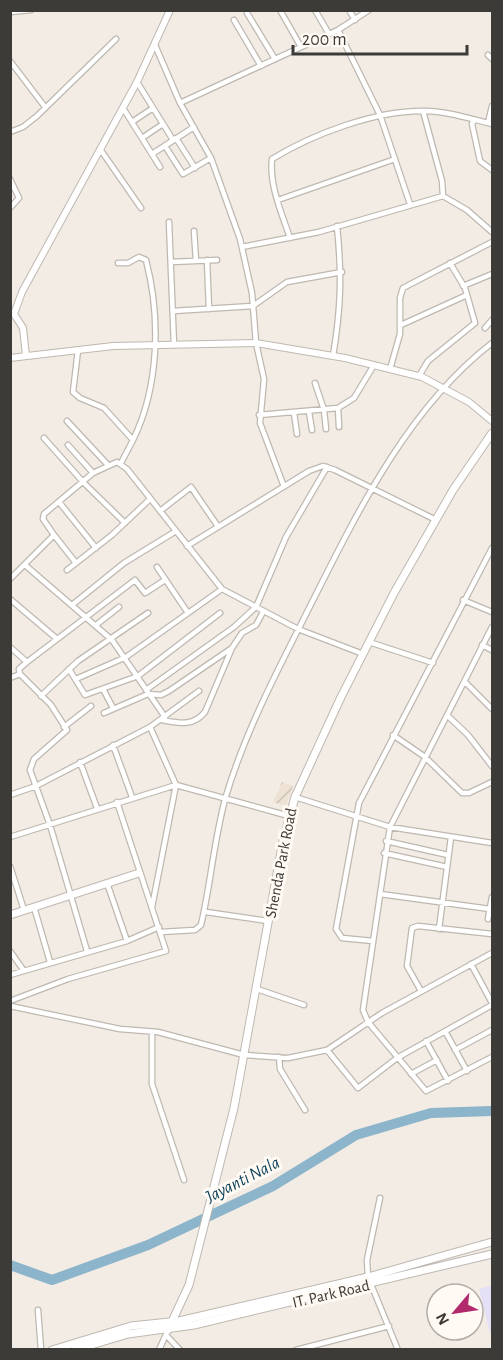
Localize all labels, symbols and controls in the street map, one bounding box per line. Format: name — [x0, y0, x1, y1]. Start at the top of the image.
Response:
scale bar — [293, 18, 467, 56]
text: 200 m — [302, 31, 347, 49]
street label: Shenda Park Road — [262, 807, 300, 919]
water label: Jayanti Nala — [202, 1154, 283, 1207]
street label: IT. Park Road — [291, 1277, 371, 1311]
north arrow — [425, 1282, 485, 1342]
text: N — [433, 1310, 452, 1328]

